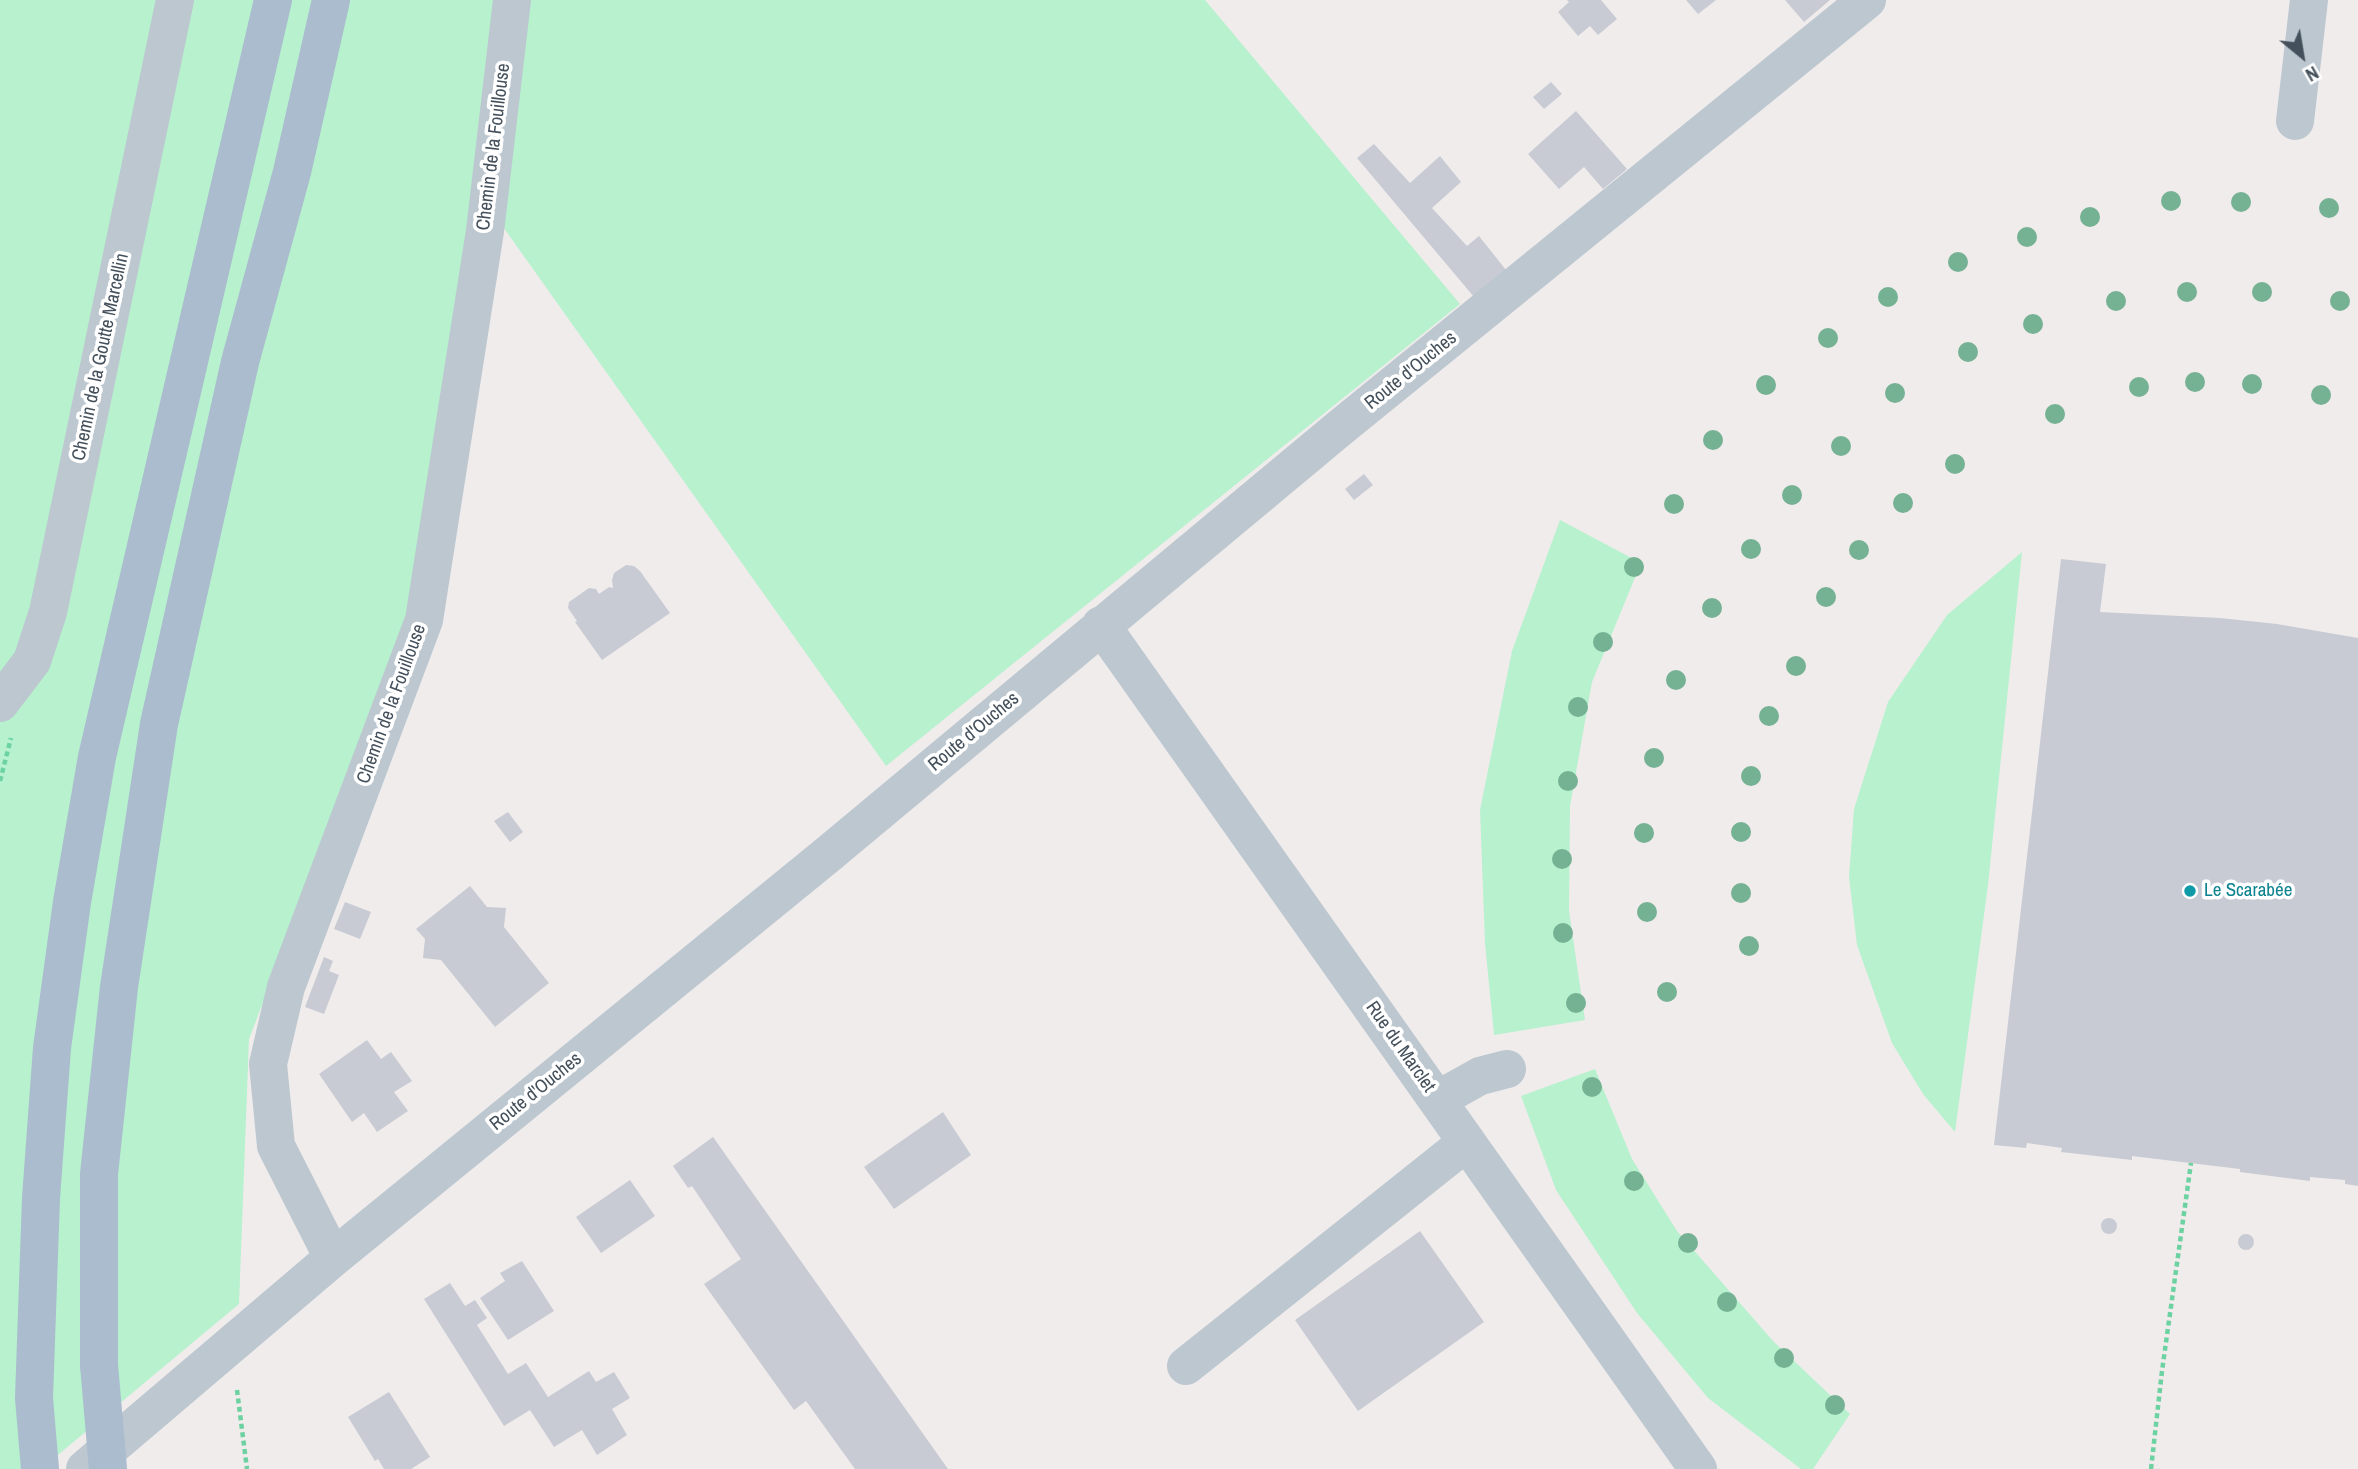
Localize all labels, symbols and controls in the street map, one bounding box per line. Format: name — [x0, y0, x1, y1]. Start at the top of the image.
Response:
north arrow — [2267, 21, 2337, 91]
text: N — [2301, 60, 2324, 88]
street label: Chemin de la Fouillouse — [472, 62, 516, 232]
street label: Chemin de la Goutte Marcellin — [68, 251, 134, 463]
street label: Route d'Ouches — [1361, 327, 1461, 415]
street label: Chemin de la Fouillouse — [353, 621, 431, 787]
street label: Route d'Ouches — [924, 688, 1024, 776]
place label: Le Scarabée — [2204, 880, 2292, 902]
marker: Le Scarabée — [2182, 883, 2198, 899]
street label: Rue du Marclet — [1360, 997, 1440, 1097]
street label: Route d'Ouches — [486, 1048, 586, 1136]

